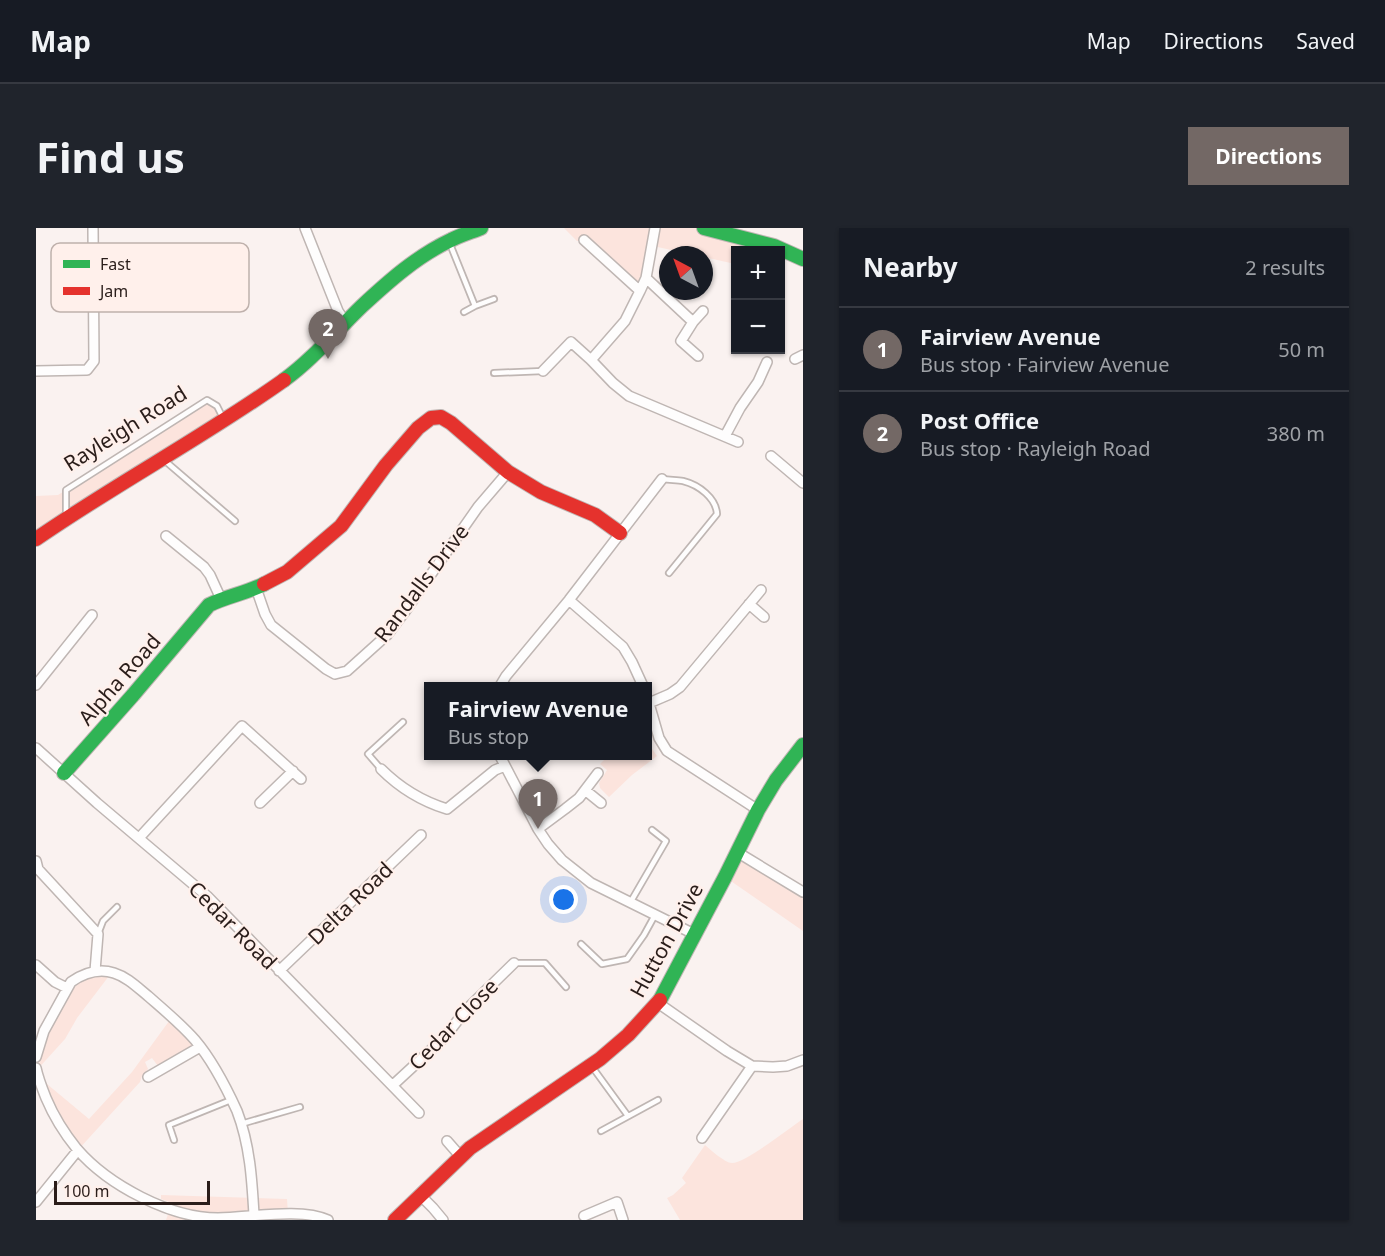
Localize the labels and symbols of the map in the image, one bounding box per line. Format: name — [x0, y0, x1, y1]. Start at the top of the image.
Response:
legend — [51, 243, 249, 312]
north arrow — [659, 246, 713, 300]
text: Fast — [100, 253, 131, 275]
text: Jam — [98, 280, 128, 302]
pin: 2 — [308, 310, 348, 359]
street label: Rayleigh Road — [58, 379, 192, 477]
street label: Randalls Drive — [367, 518, 475, 648]
street label: Alpha Road — [72, 627, 166, 731]
pin: 1 — [518, 780, 558, 829]
street label: Delta Road — [301, 855, 399, 951]
street label: Cedar Road — [183, 875, 283, 975]
street label: Hutton Drive — [623, 878, 709, 1002]
your location — [549, 885, 578, 914]
street label: Cedar Close — [402, 972, 504, 1076]
scale bar — [54, 1178, 210, 1206]

